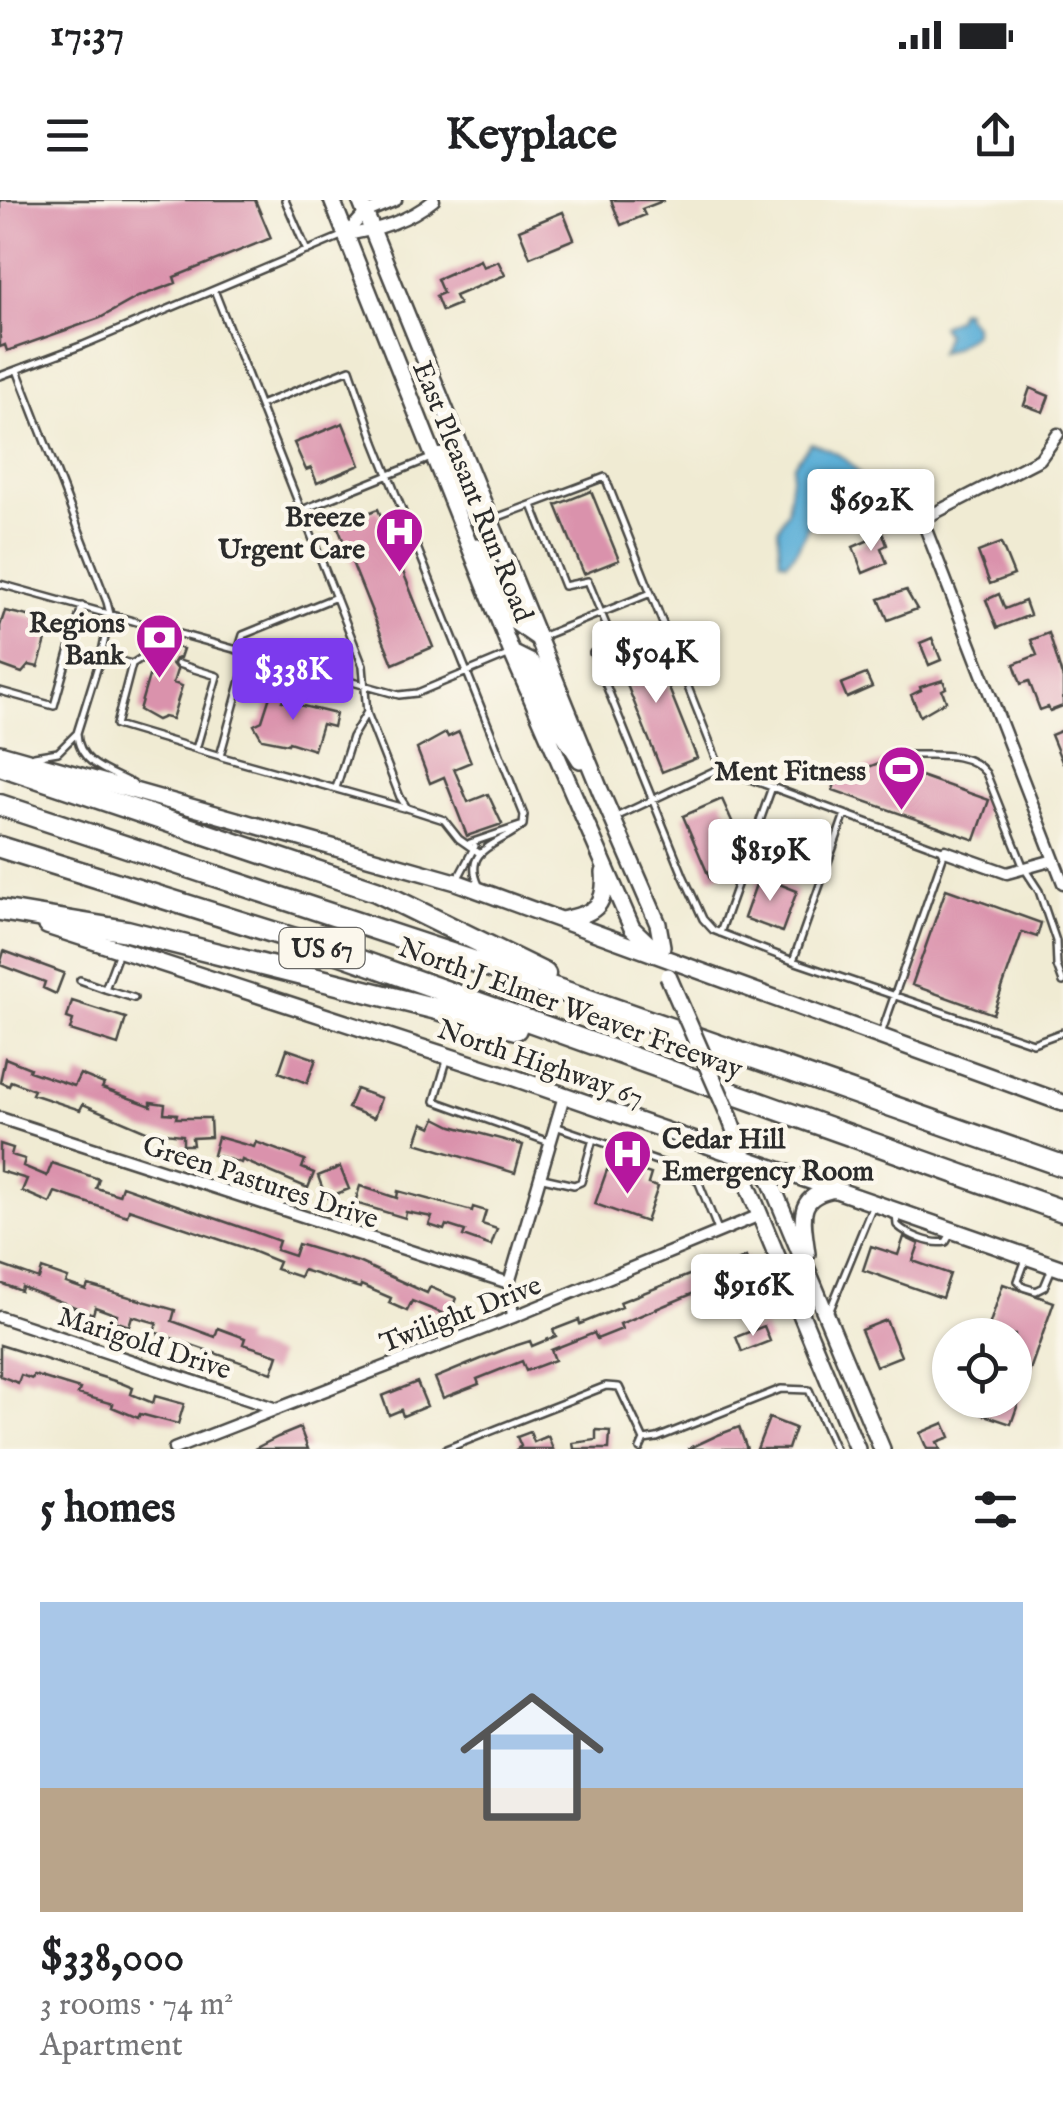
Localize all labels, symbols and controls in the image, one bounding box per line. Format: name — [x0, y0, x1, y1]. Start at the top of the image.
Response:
text: 17:37 — [50, 11, 124, 59]
text: Keyplace — [446, 107, 617, 164]
icon: menu — [40, 108, 95, 163]
icon: share — [968, 108, 1023, 163]
street label: East Pleasant Run Road — [403, 356, 540, 628]
pin: $692K — [801, 469, 941, 554]
text: $692K — [829, 481, 913, 522]
place label: Breeze Urgent Care — [218, 501, 365, 568]
hospital icon: Breeze Urgent Care — [374, 506, 426, 574]
place label: Regions Bank — [29, 607, 126, 674]
bank icon: Regions Bank — [134, 612, 186, 680]
pin: $504K — [586, 621, 726, 706]
text: $504K — [614, 633, 698, 674]
pin: $338K — [223, 638, 363, 723]
text: $338K — [254, 650, 332, 691]
sports icon: Ment Fitness — [875, 744, 927, 812]
place label: Ment Fitness — [714, 755, 866, 790]
pin: $819K — [700, 819, 840, 904]
text: $819K — [730, 831, 810, 872]
road number: US 67 — [280, 928, 364, 968]
street label: North J Elmer Weaver Freeway — [393, 931, 747, 1088]
street label: North Highway 67 — [433, 1013, 648, 1116]
place label: Cedar Hill Emergency Room — [662, 1123, 874, 1190]
hospital icon: Cedar Hill Emergency Room — [601, 1128, 653, 1196]
street label: Green Pastures Drive — [138, 1129, 383, 1238]
pin: $916K — [683, 1254, 823, 1339]
text: $916K — [713, 1266, 793, 1307]
street label: Twilight Drive — [375, 1268, 547, 1362]
street label: Marigold Drive — [53, 1300, 235, 1389]
map controls — [932, 1318, 1032, 1418]
button: locate — [932, 1318, 1032, 1418]
icon: filters — [968, 1482, 1023, 1537]
text: 5 homes — [40, 1483, 176, 1536]
icon: home — [442, 1667, 622, 1847]
text: $338,000 — [40, 1932, 184, 1985]
text: 3 rooms · 74 m² — [40, 1985, 233, 2026]
text: Apartment — [40, 2026, 183, 2067]

